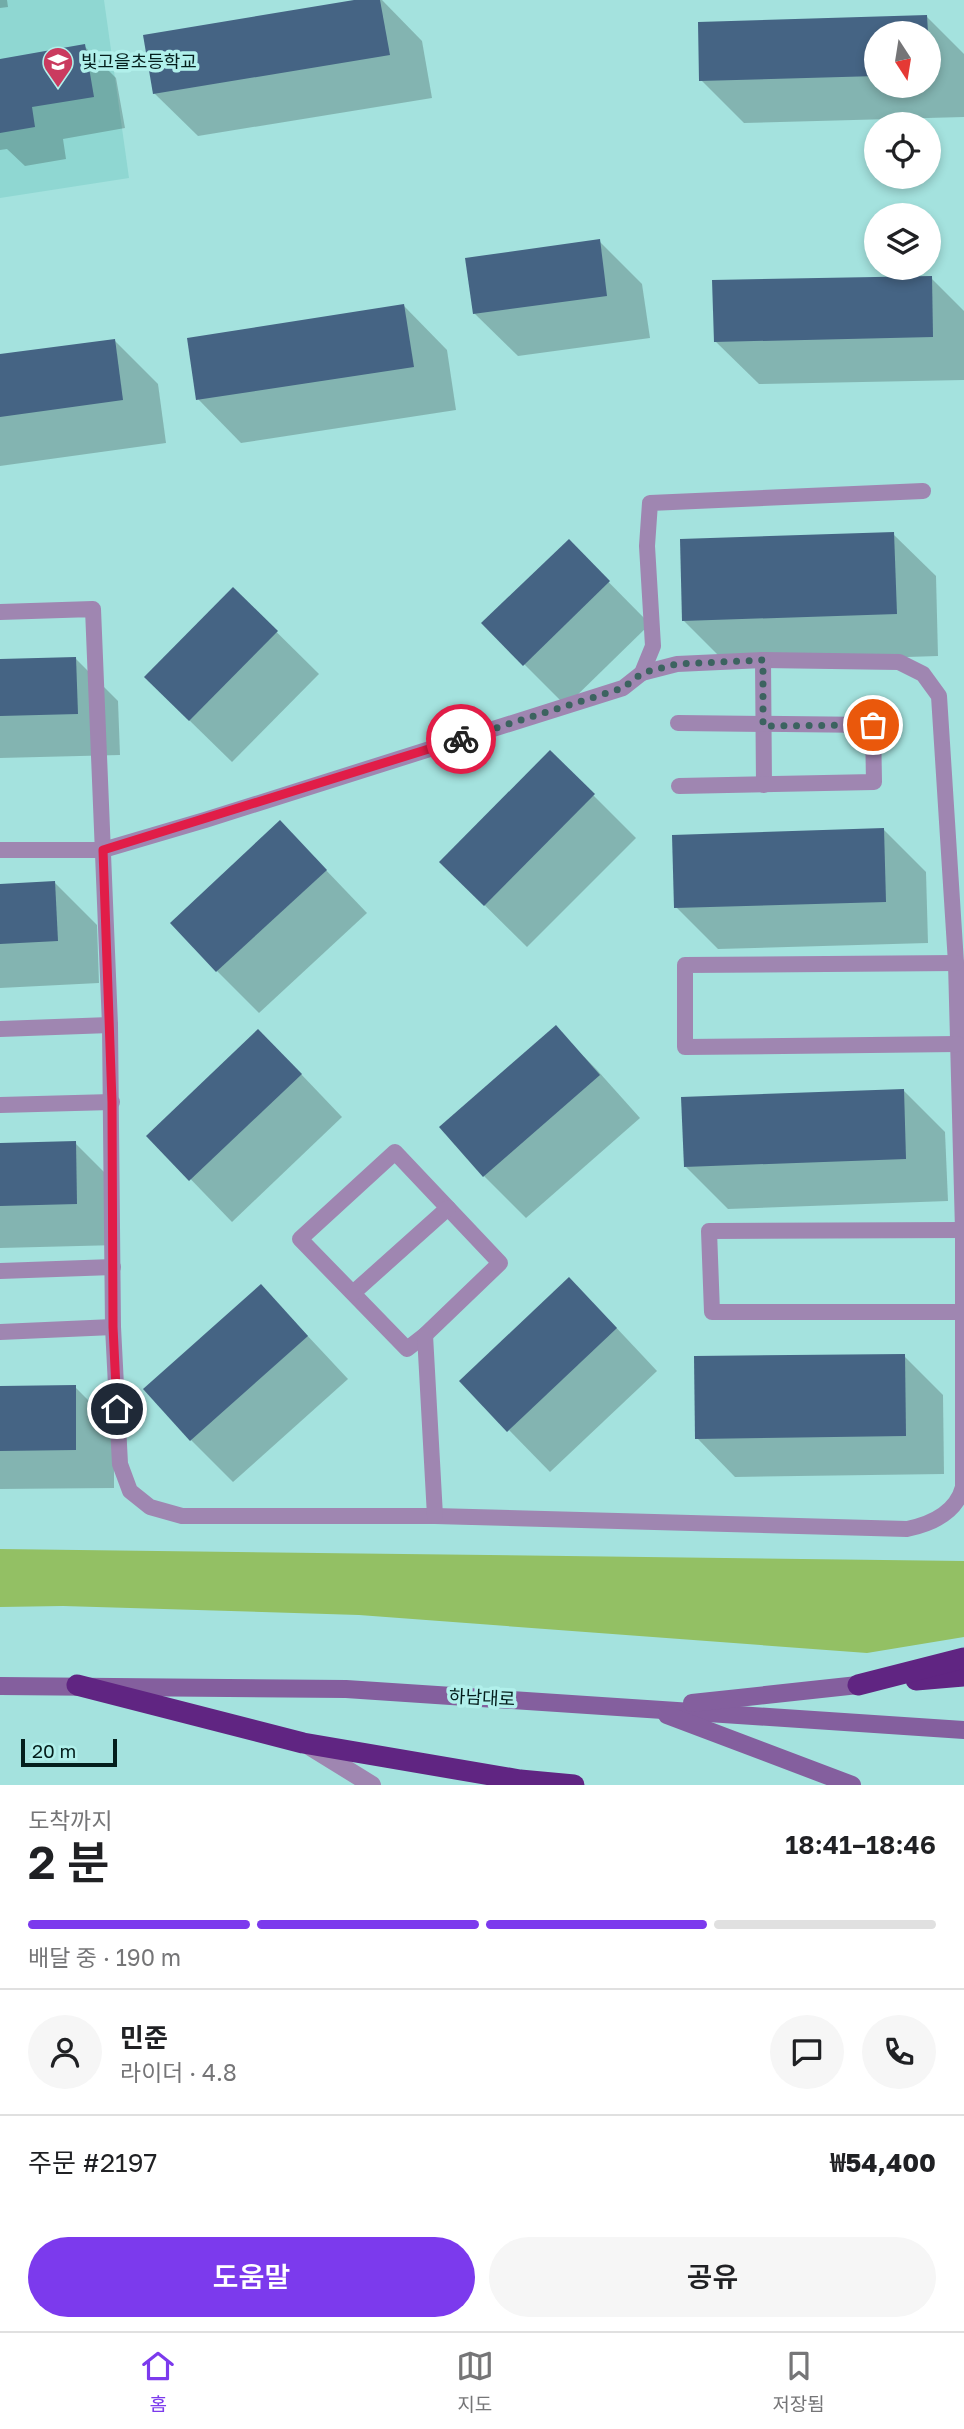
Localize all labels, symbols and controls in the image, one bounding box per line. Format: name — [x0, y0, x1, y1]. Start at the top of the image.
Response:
north arrow — [864, 21, 942, 98]
map controls — [864, 21, 941, 280]
school or university icon: 빛고을초등학교 — [41, 45, 75, 89]
place label: 빛고을초등학교 — [81, 50, 197, 72]
button: locate — [864, 112, 941, 189]
button: layers — [864, 203, 941, 280]
pin — [843, 695, 903, 755]
courier — [426, 704, 496, 774]
icon: bag — [854, 706, 892, 744]
icon: bike — [442, 720, 480, 758]
pin — [87, 1379, 147, 1439]
icon: home — [98, 1390, 136, 1428]
street label: 하남대로 — [448, 1684, 516, 1710]
scale bar — [21, 1736, 117, 1768]
text: 20 m — [32, 1739, 76, 1762]
text: 도착까지 — [28, 1806, 113, 1834]
text: 18:41–18:46 — [785, 1829, 936, 1860]
text: 2 분 — [28, 1834, 109, 1889]
text: 배달 중 · 190 m — [28, 1943, 181, 1971]
button: person — [28, 2015, 102, 2089]
button: chat — [770, 2015, 844, 2089]
button: phone — [862, 2015, 936, 2089]
text: 민준 — [120, 2022, 168, 2053]
text: 라이더 · 4.8 — [120, 2058, 237, 2086]
text: 주문 #2197 — [28, 2147, 157, 2178]
text: ₩54,400 — [830, 2147, 936, 2178]
button: 도움말 — [28, 2237, 475, 2317]
button: 공유 — [489, 2237, 936, 2317]
tab: 홈 — [139, 2347, 177, 2416]
tab: 지도 — [456, 2347, 494, 2416]
tab: 저장됨 — [772, 2347, 825, 2416]

